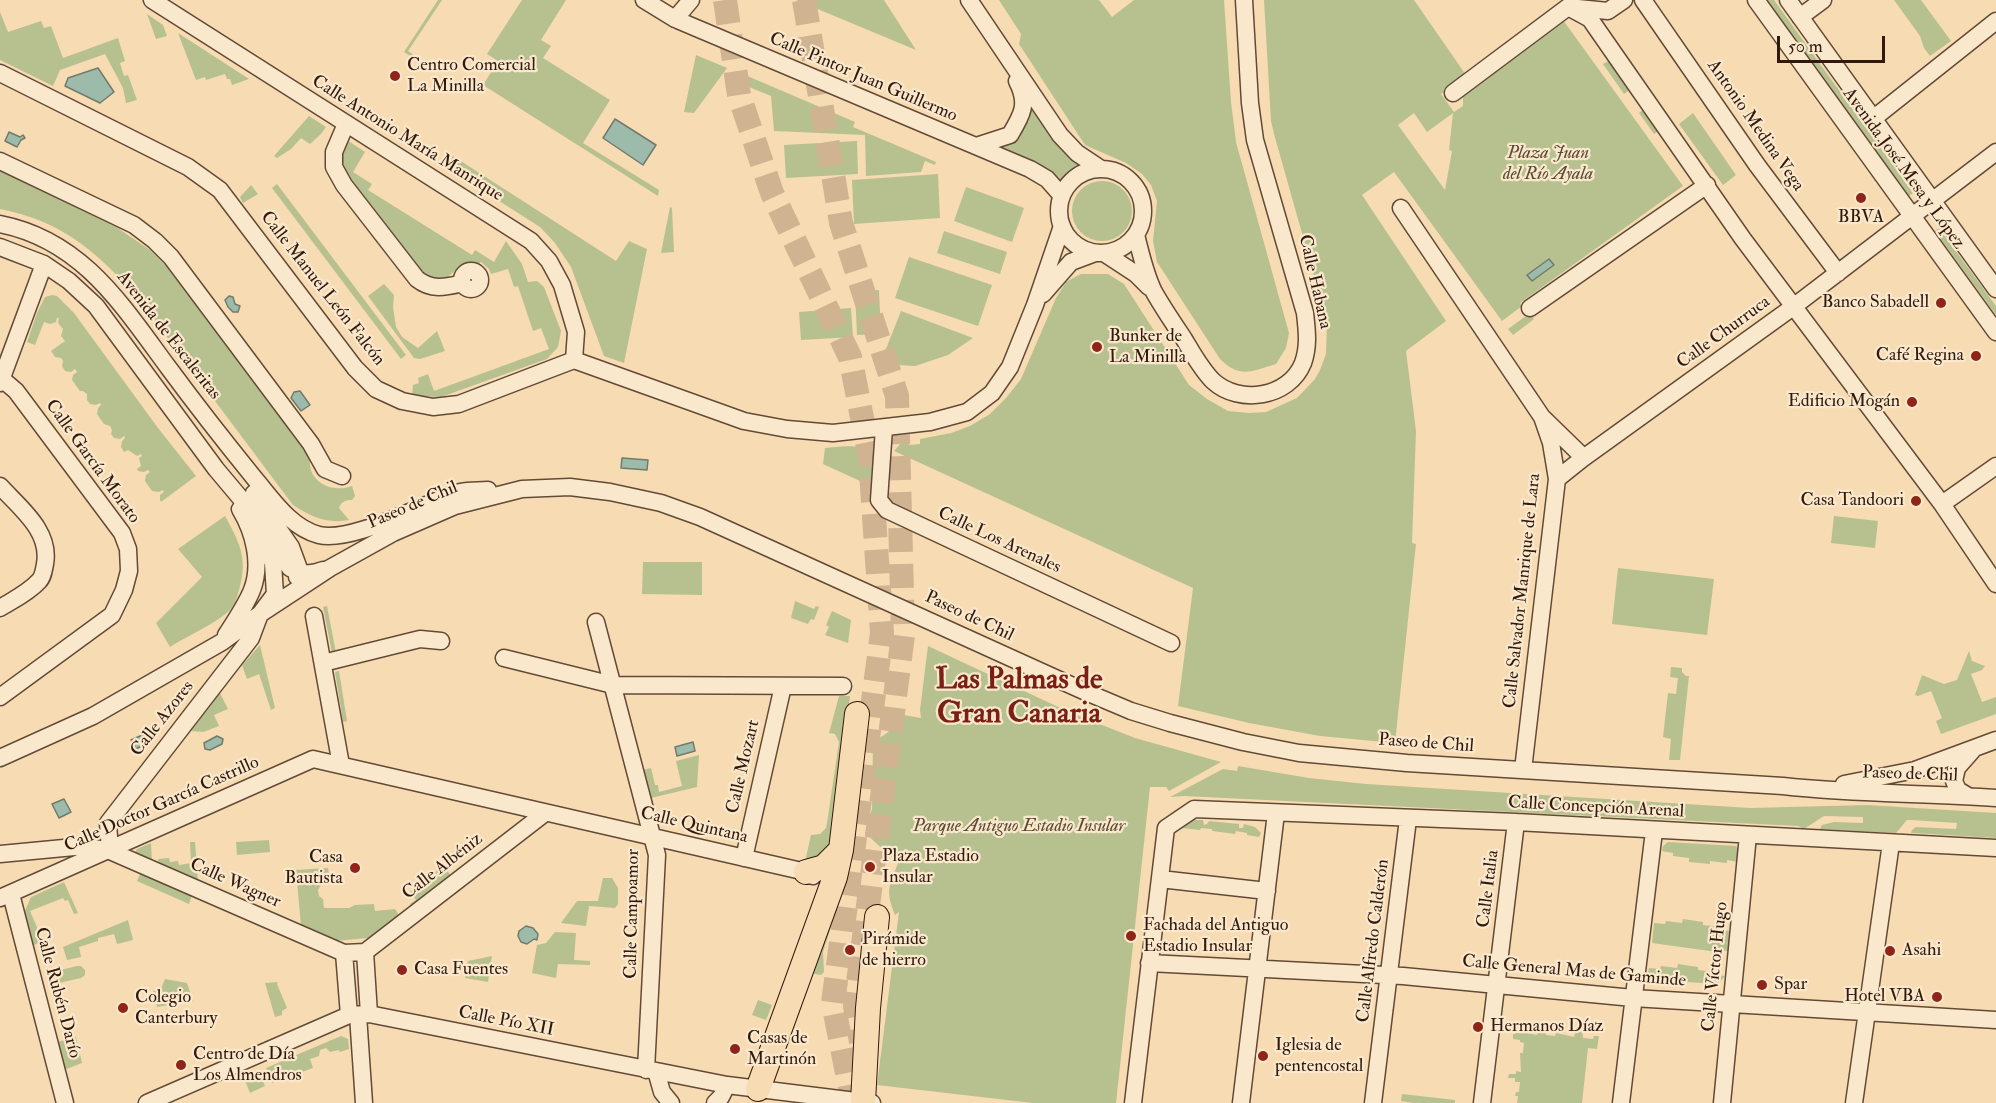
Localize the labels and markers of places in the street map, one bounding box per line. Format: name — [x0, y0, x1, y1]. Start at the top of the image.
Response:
place label: Centro Comercial La Minilla — [407, 55, 536, 98]
marker: Centro Comercial La Minilla — [388, 69, 402, 83]
marker: BBVA — [1854, 191, 1868, 205]
place label: BBVA — [1838, 207, 1884, 229]
place label: Banco Sabadell — [1822, 292, 1929, 314]
marker: Banco Sabadell — [1934, 296, 1948, 310]
place label: Bunker de La Minilla — [1109, 326, 1186, 368]
marker: Bunker de La Minilla — [1090, 340, 1104, 354]
place label: Café Regina — [1876, 345, 1964, 367]
marker: Café Regina — [1969, 349, 1983, 363]
place label: Edificio Mogán — [1788, 391, 1900, 413]
marker: Edificio Mogán — [1905, 395, 1919, 409]
place label: Casa Tandoori — [1800, 490, 1904, 512]
marker: Casa Tandoori — [1909, 494, 1923, 508]
place label: Plaza Estadio Insular — [882, 846, 979, 888]
place label: Casa Bautista — [285, 847, 343, 890]
marker: Plaza Estadio Insular — [863, 860, 877, 874]
marker: Casa Bautista — [348, 861, 362, 875]
place label: Fachada del Antiguo Estadio Insular — [1143, 915, 1288, 958]
place label: Pirámide de hierro — [862, 929, 926, 972]
marker: Fachada del Antiguo Estadio Insular — [1124, 929, 1138, 943]
place label: Asahi — [1902, 940, 1941, 962]
marker: Pirámide de hierro — [843, 943, 857, 957]
marker: Asahi — [1883, 944, 1897, 958]
place label: Casa Fuentes — [414, 959, 508, 981]
marker: Casa Fuentes — [395, 963, 409, 977]
place label: Spar — [1774, 974, 1807, 996]
marker: Spar — [1755, 978, 1769, 992]
place label: Hotel VBA — [1844, 986, 1925, 1008]
place label: Colegio Canterbury — [135, 987, 217, 1030]
marker: Hotel VBA — [1930, 990, 1944, 1004]
marker: Colegio Canterbury — [116, 1001, 130, 1015]
place label: Hermanos Díaz — [1490, 1016, 1604, 1038]
marker: Hermanos Díaz — [1471, 1020, 1485, 1034]
place label: Casas de Martinón — [747, 1028, 816, 1070]
place label: Iglesia de pentencostal — [1275, 1035, 1363, 1078]
marker: Casas de Martinón — [728, 1042, 742, 1056]
place label: Centro de Día Los Almendros — [193, 1044, 302, 1086]
marker: Iglesia de pentencostal — [1256, 1049, 1270, 1063]
marker: Centro de Día Los Almendros — [174, 1058, 188, 1072]

